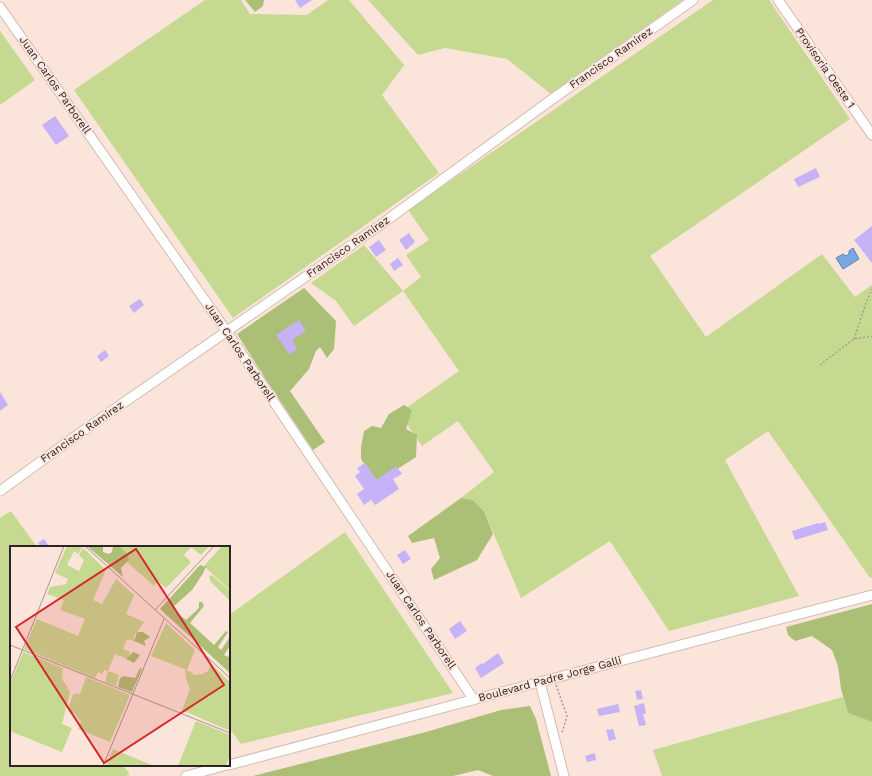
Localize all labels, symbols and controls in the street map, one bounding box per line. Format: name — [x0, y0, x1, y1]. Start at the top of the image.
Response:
street label: Francisco Ramirez — [567, 24, 655, 92]
street label: Provisoria Oeste 1 — [792, 25, 858, 111]
street label: Juan Carlos Parborell — [16, 34, 94, 137]
street label: Francisco Ramirez — [304, 213, 392, 281]
street label: Juan Carlos Parborell — [202, 300, 278, 404]
street label: Francisco Ramirez — [38, 398, 126, 466]
inset map — [10, 546, 230, 766]
street label: Juan Carlos Parborell — [383, 568, 459, 672]
street label: Boulevard Padre Jorge Galli — [477, 654, 623, 704]

